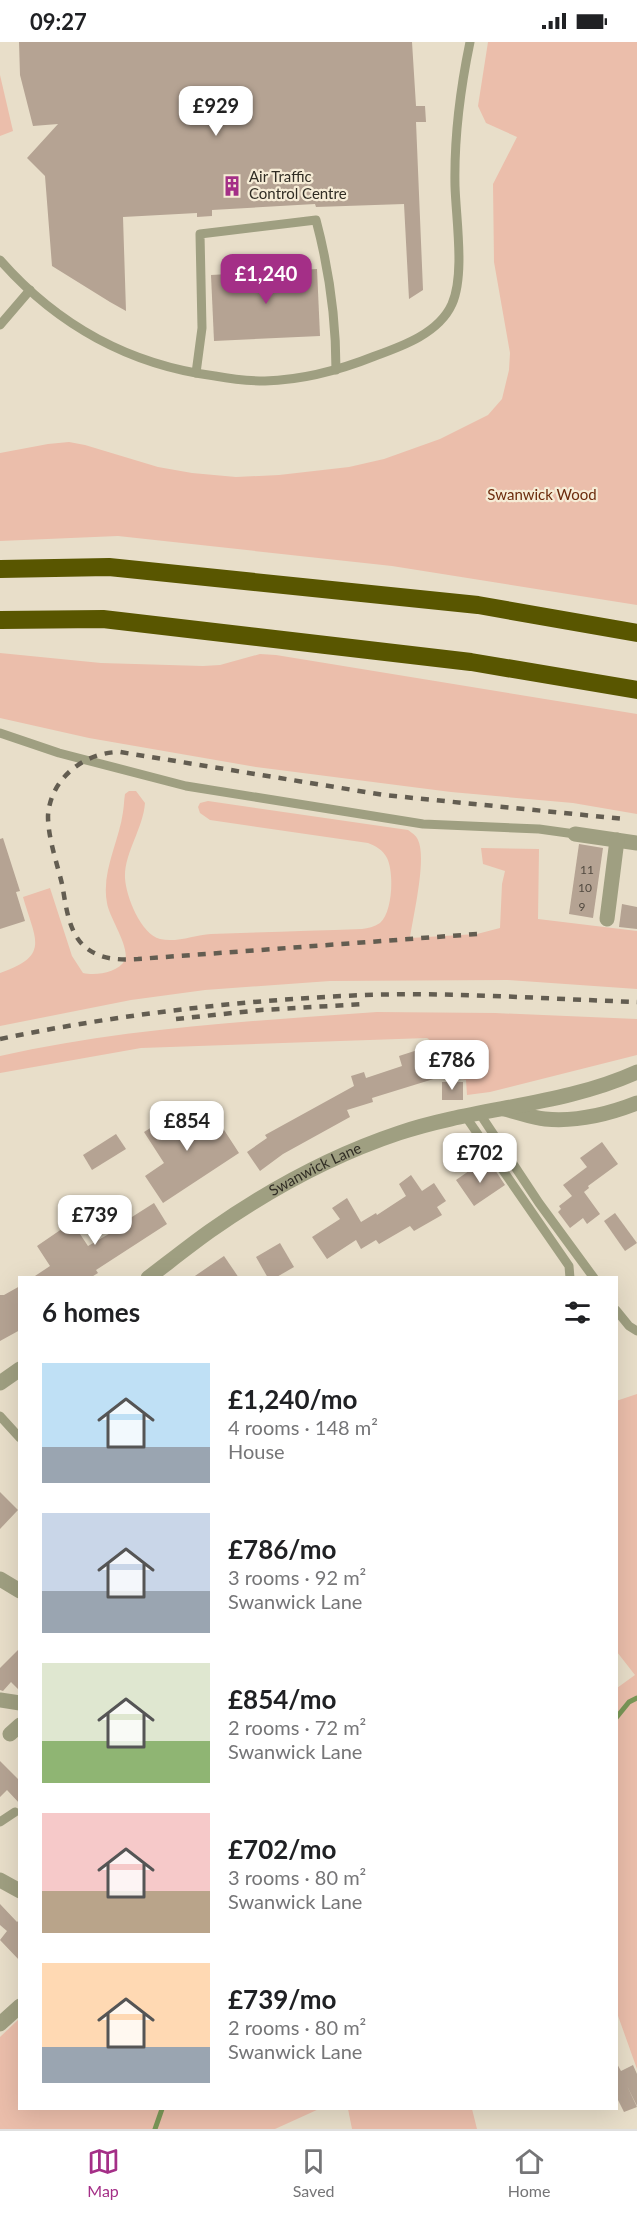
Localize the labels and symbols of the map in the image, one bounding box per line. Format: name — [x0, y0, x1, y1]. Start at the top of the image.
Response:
pin: £929 — [180, 86, 252, 137]
place label: Air Traffic Control Centre — [249, 167, 347, 202]
building icon: Air Traffic Control Centre — [220, 174, 244, 198]
pin: £1,240 — [217, 254, 315, 305]
park label: Swanwick Wood — [487, 485, 597, 503]
house number: 11 — [580, 862, 594, 877]
house number: 10 — [578, 880, 592, 895]
house number: 9 — [579, 899, 586, 914]
pin: £786 — [416, 1040, 488, 1091]
pin: £854 — [151, 1101, 223, 1152]
pin: £702 — [444, 1133, 516, 1184]
street label: Swanwick Lane — [265, 1138, 364, 1199]
pin: £739 — [59, 1195, 131, 1246]

